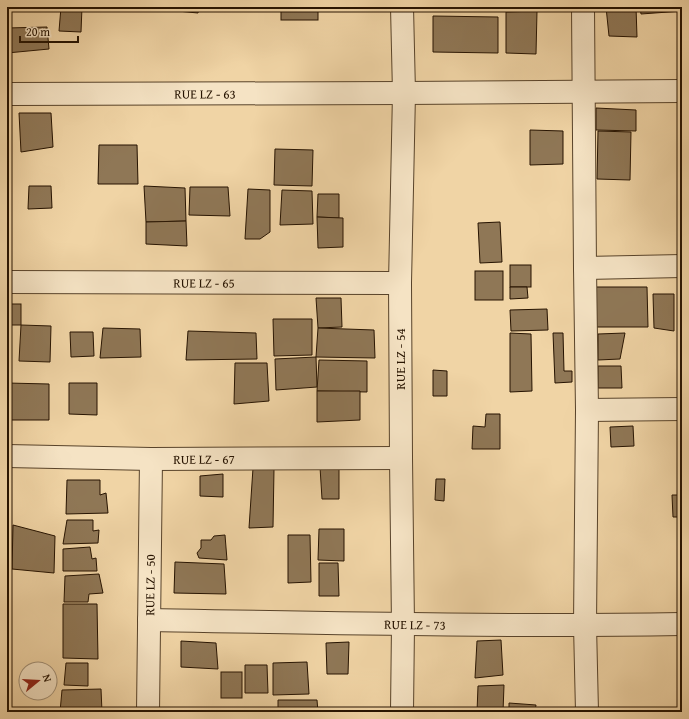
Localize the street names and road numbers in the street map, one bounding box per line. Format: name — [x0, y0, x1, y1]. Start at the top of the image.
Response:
street label: RUE LZ - 63 — [174, 84, 236, 103]
street label: RUE LZ - 65 — [173, 273, 235, 292]
street label: RUE LZ - 54 — [391, 328, 410, 390]
street label: RUE LZ - 67 — [173, 449, 235, 468]
street label: RUE LZ - 50 — [140, 554, 159, 616]
street label: RUE LZ - 73 — [384, 614, 446, 634]

